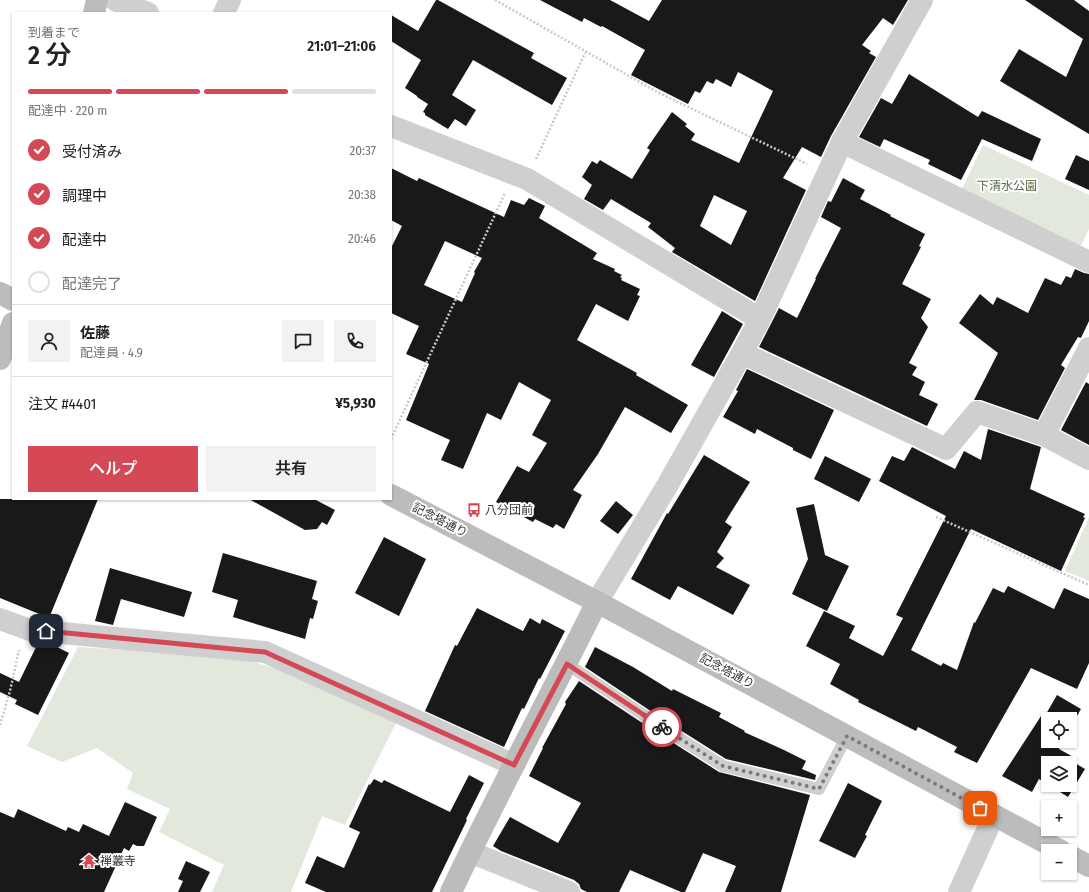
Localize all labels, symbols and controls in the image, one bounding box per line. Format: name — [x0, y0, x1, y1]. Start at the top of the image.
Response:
text: 到着まで — [28, 25, 80, 40]
text: 21:01–21:06 — [307, 37, 376, 55]
text: 2 分 — [28, 40, 72, 71]
text: 配達中 · 220 m — [28, 103, 107, 118]
icon: check — [28, 139, 50, 161]
text: 受付済み — [62, 143, 122, 161]
text: 20:37 — [350, 143, 376, 158]
park label: 下清水公園 — [977, 179, 1037, 193]
icon: check — [28, 183, 50, 205]
text: 調理中 — [62, 187, 107, 205]
text: 20:38 — [348, 187, 376, 202]
icon: check — [28, 227, 50, 249]
text: 配達中 — [62, 231, 107, 249]
text: 20:46 — [348, 231, 376, 246]
text: 配達完了 — [62, 275, 122, 293]
button: person — [28, 320, 70, 362]
button: chat — [282, 320, 324, 362]
button: phone — [334, 320, 376, 362]
text: 佐藤 — [80, 324, 110, 342]
text: 配達員 · 4.9 — [80, 345, 143, 360]
text: ¥5,930 — [335, 394, 376, 412]
text: 注文 #4401 — [28, 395, 96, 413]
button: ヘルプ — [28, 446, 198, 492]
button: 共有 — [206, 446, 376, 492]
street label: 記念塔通り — [410, 500, 470, 540]
bus stop icon: 八分団前 — [466, 502, 482, 518]
place label: 八分団前 — [485, 503, 533, 517]
pin — [29, 614, 63, 648]
icon: home — [35, 620, 57, 642]
street label: 記念塔通り — [697, 651, 757, 691]
courier — [642, 707, 682, 747]
map controls — [1041, 712, 1077, 880]
button: locate — [1041, 712, 1077, 748]
icon: bike — [651, 716, 673, 738]
button: layers — [1041, 756, 1077, 792]
pin — [963, 791, 997, 825]
icon: bag — [969, 797, 991, 819]
button: + — [1041, 800, 1077, 836]
button: − — [1041, 844, 1077, 880]
temple icon: 禅叢寺 — [81, 853, 97, 869]
place label: 禅叢寺 — [100, 854, 136, 868]

